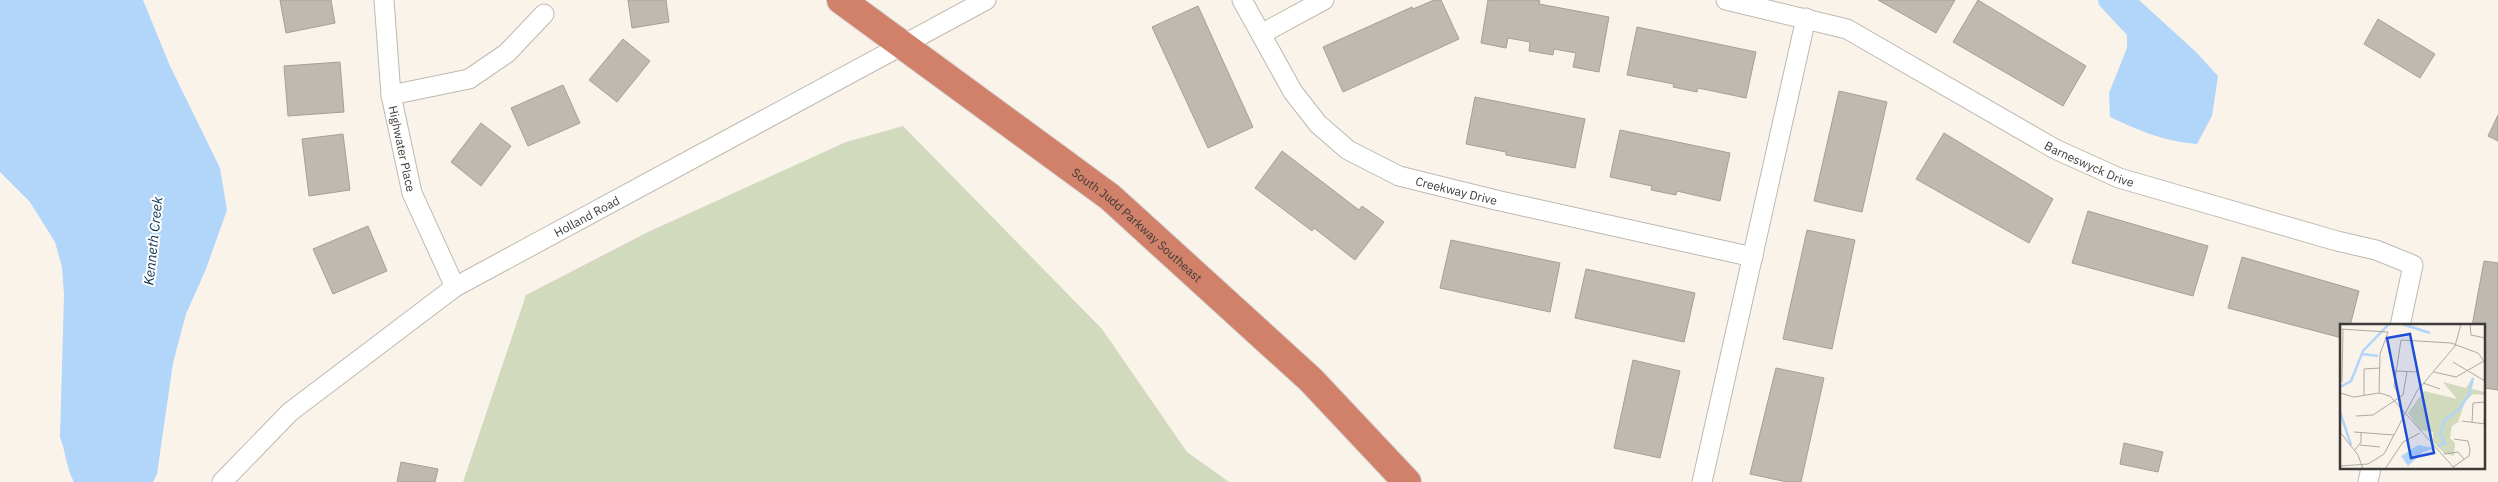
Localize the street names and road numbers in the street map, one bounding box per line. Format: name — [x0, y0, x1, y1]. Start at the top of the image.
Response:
street label: Highwater Place — [386, 104, 419, 193]
street label: Barneswyck Drive — [2042, 137, 2136, 190]
street label: South Judd Parkway Southeast — [1069, 164, 1205, 285]
street label: Creekway Drive — [1414, 173, 1499, 208]
street label: Holland Road — [551, 192, 622, 240]

